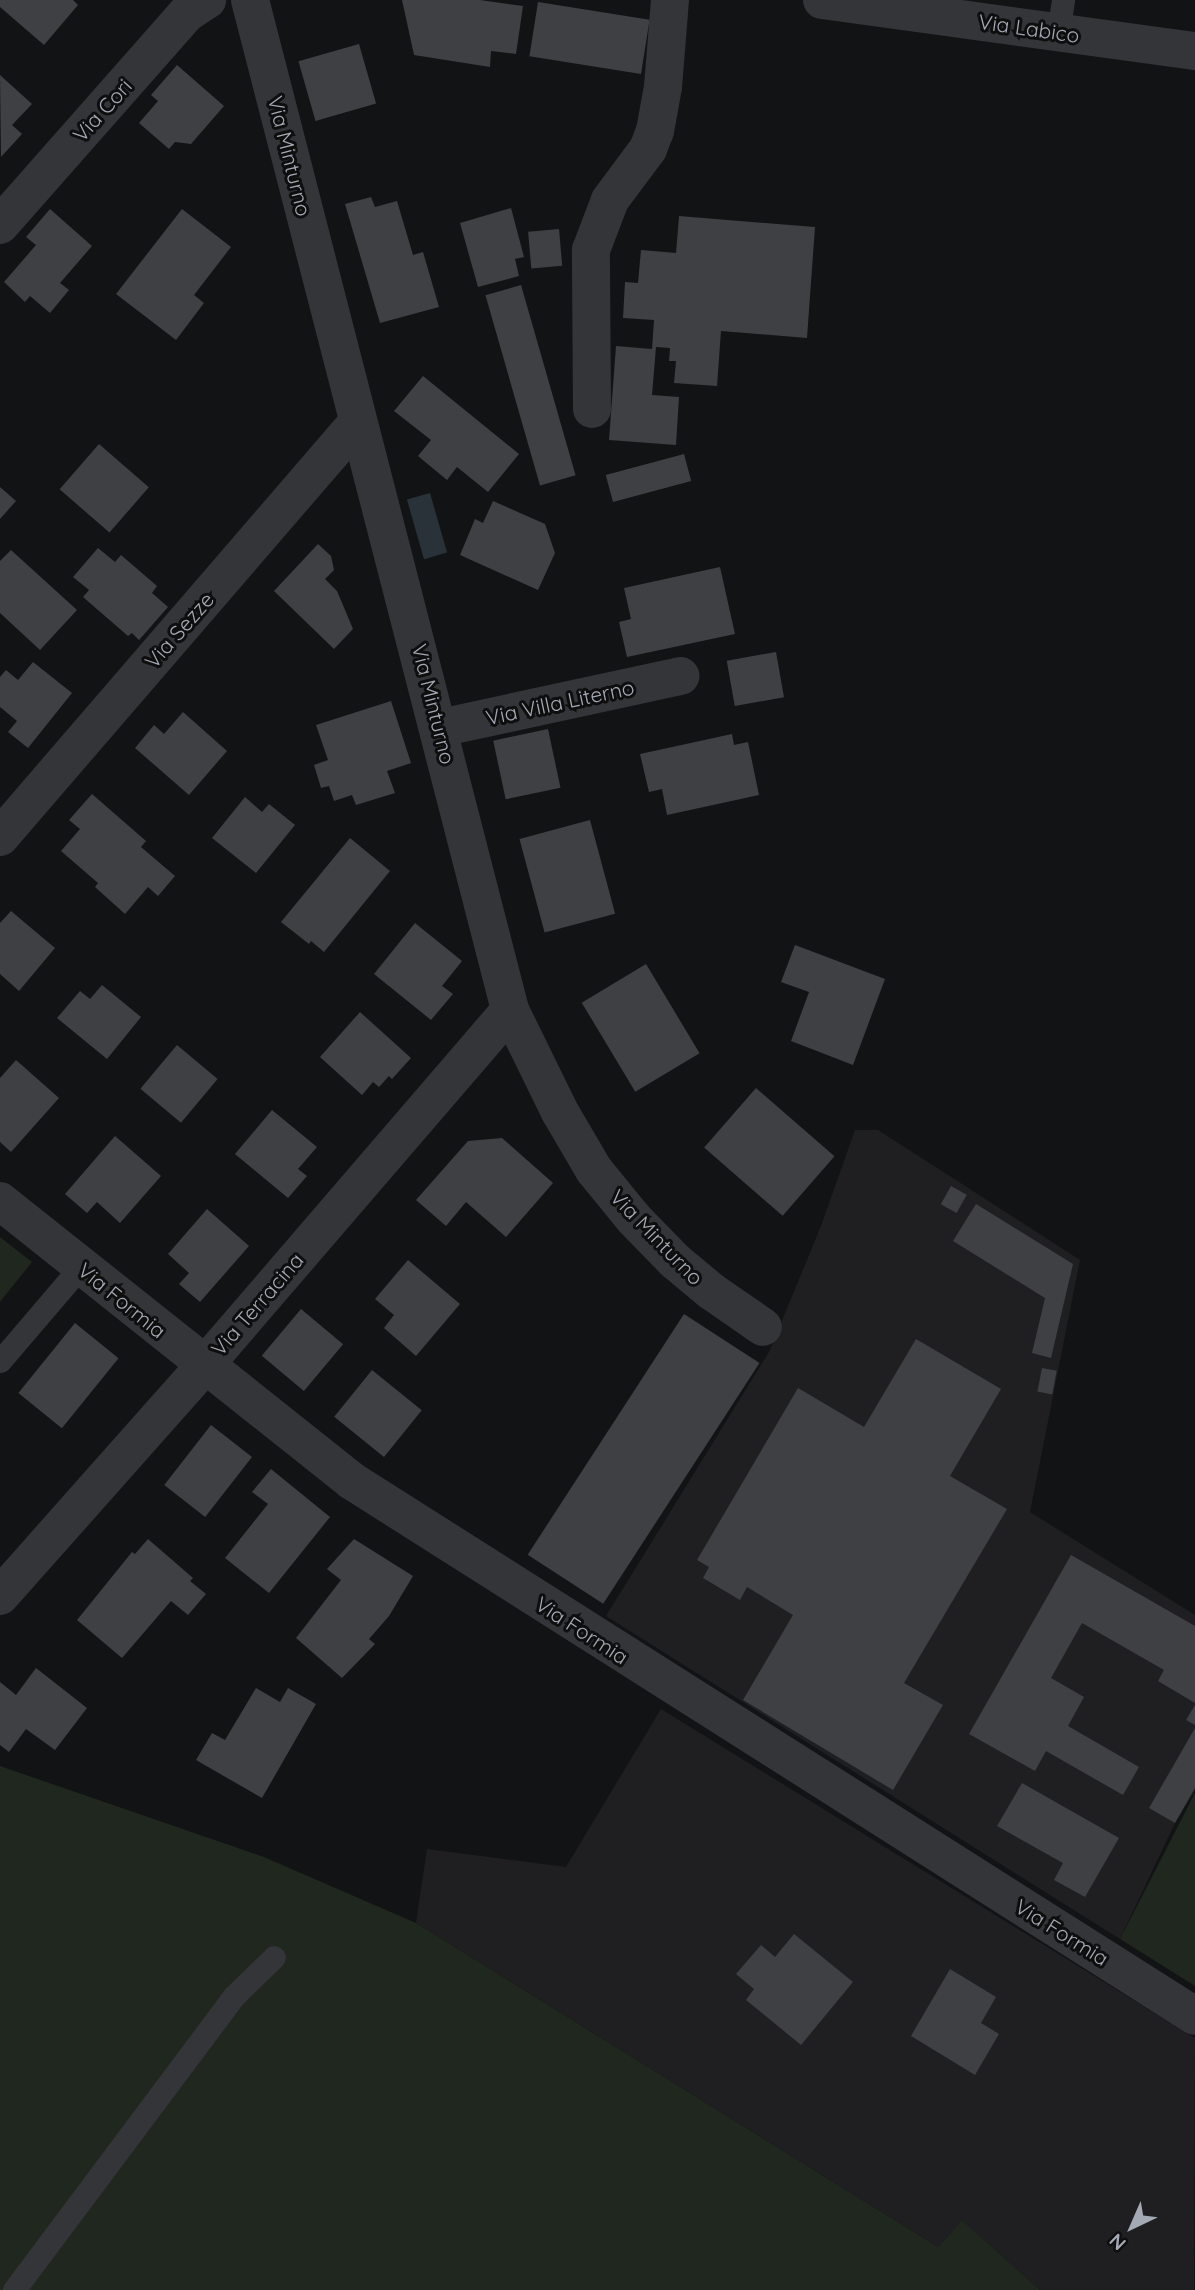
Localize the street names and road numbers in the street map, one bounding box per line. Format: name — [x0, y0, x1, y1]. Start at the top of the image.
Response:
street label: Via Labico — [977, 8, 1081, 48]
street label: Via Cori — [67, 73, 137, 147]
street label: Via Minturno — [263, 93, 317, 219]
street label: Via Sezze — [139, 587, 219, 673]
street label: Via Minturno — [407, 641, 461, 767]
street label: Via Villa Literno — [484, 674, 636, 730]
street label: Via Minturno — [605, 1184, 709, 1290]
street label: Via Terracina — [206, 1247, 308, 1361]
street label: Via Formia — [73, 1257, 171, 1343]
street label: Via Formia — [531, 1591, 633, 1669]
street label: Via Formia — [1011, 1893, 1113, 1971]

